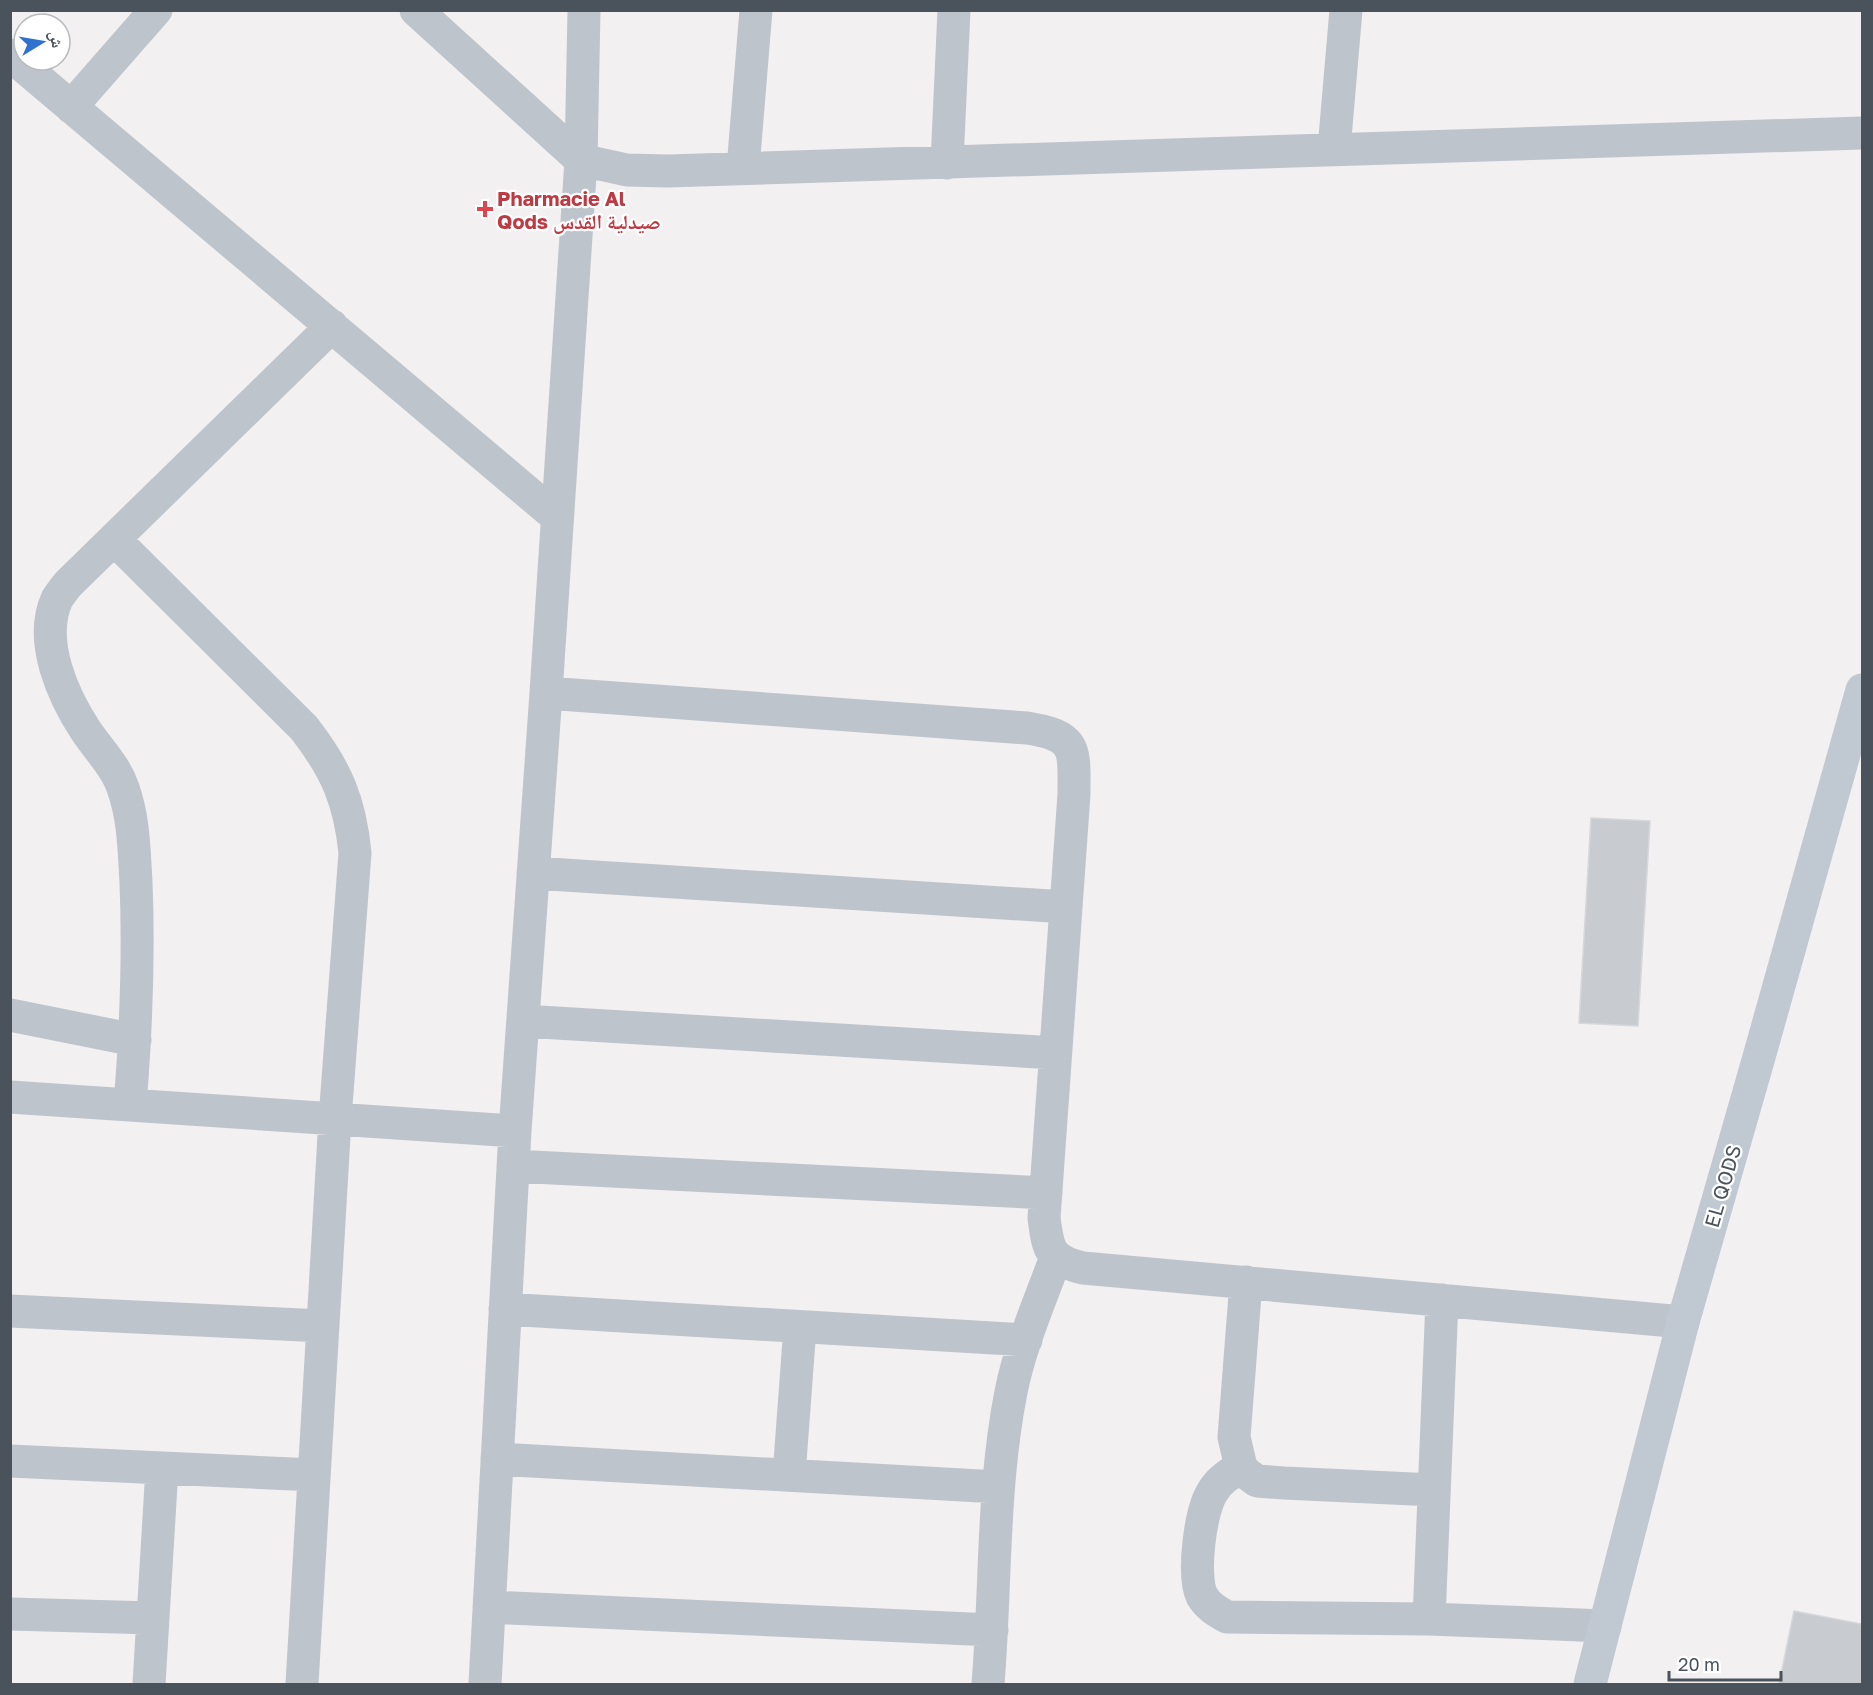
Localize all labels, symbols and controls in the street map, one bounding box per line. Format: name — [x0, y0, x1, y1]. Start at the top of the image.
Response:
north arrow — [12, 12, 72, 72]
text: ش — [45, 29, 68, 49]
place label: Pharmacie Al Qods صيدلية القدس — [497, 186, 661, 234]
marker: Pharmacie Al Qods صيدلية القدس — [478, 202, 492, 216]
street label: EL QODS — [1699, 1142, 1745, 1230]
scale bar — [1669, 1644, 1782, 1682]
text: 20 m — [1678, 1653, 1720, 1675]

